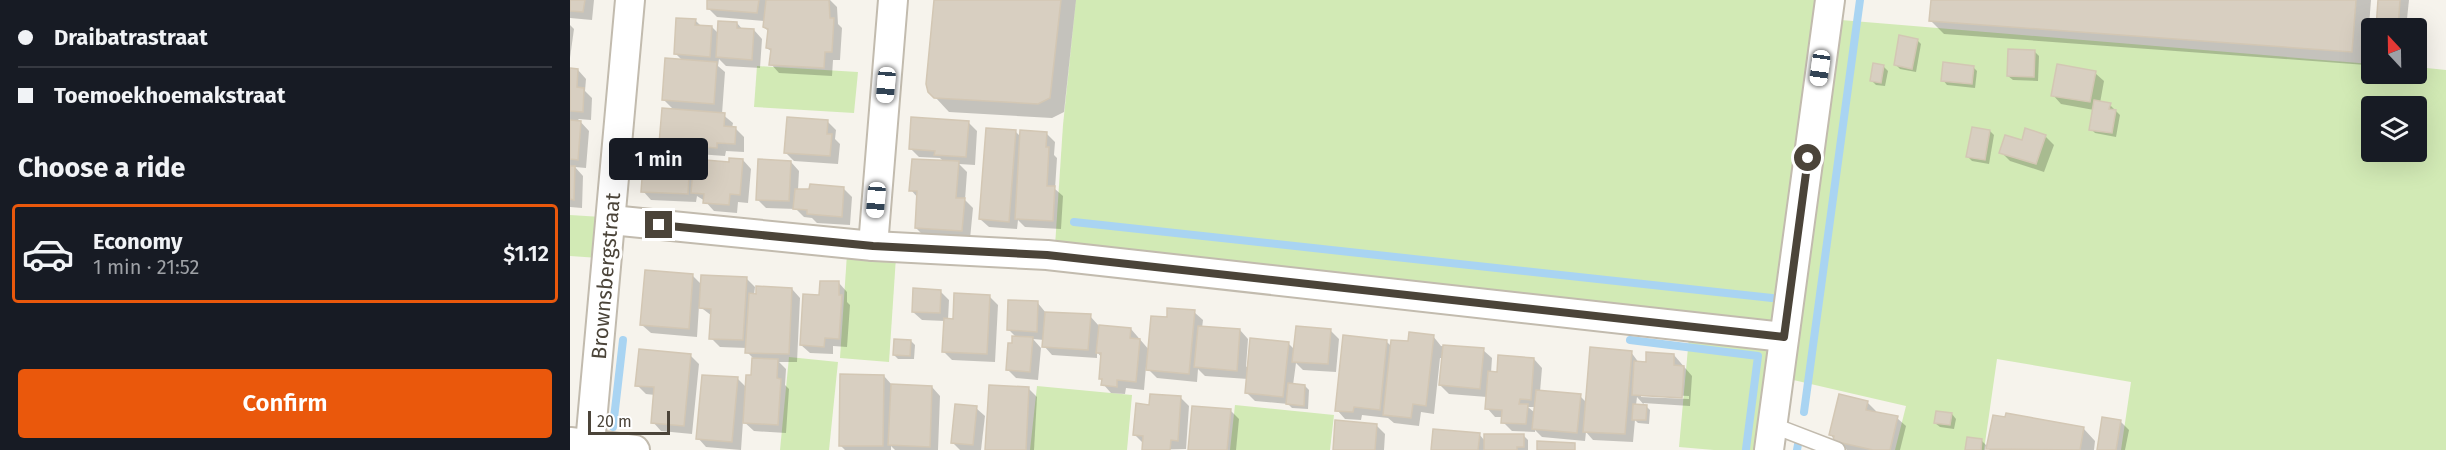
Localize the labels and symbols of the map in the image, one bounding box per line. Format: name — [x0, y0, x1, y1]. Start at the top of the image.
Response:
north arrow — [2361, 18, 2427, 84]
car — [1809, 49, 1831, 87]
car — [875, 66, 897, 104]
callout: 1 min — [610, 138, 708, 180]
route start — [1794, 144, 1821, 171]
car — [865, 181, 887, 219]
street label: Brownsbergstraat — [586, 191, 626, 360]
route end — [645, 211, 672, 238]
scale bar — [588, 408, 670, 436]

